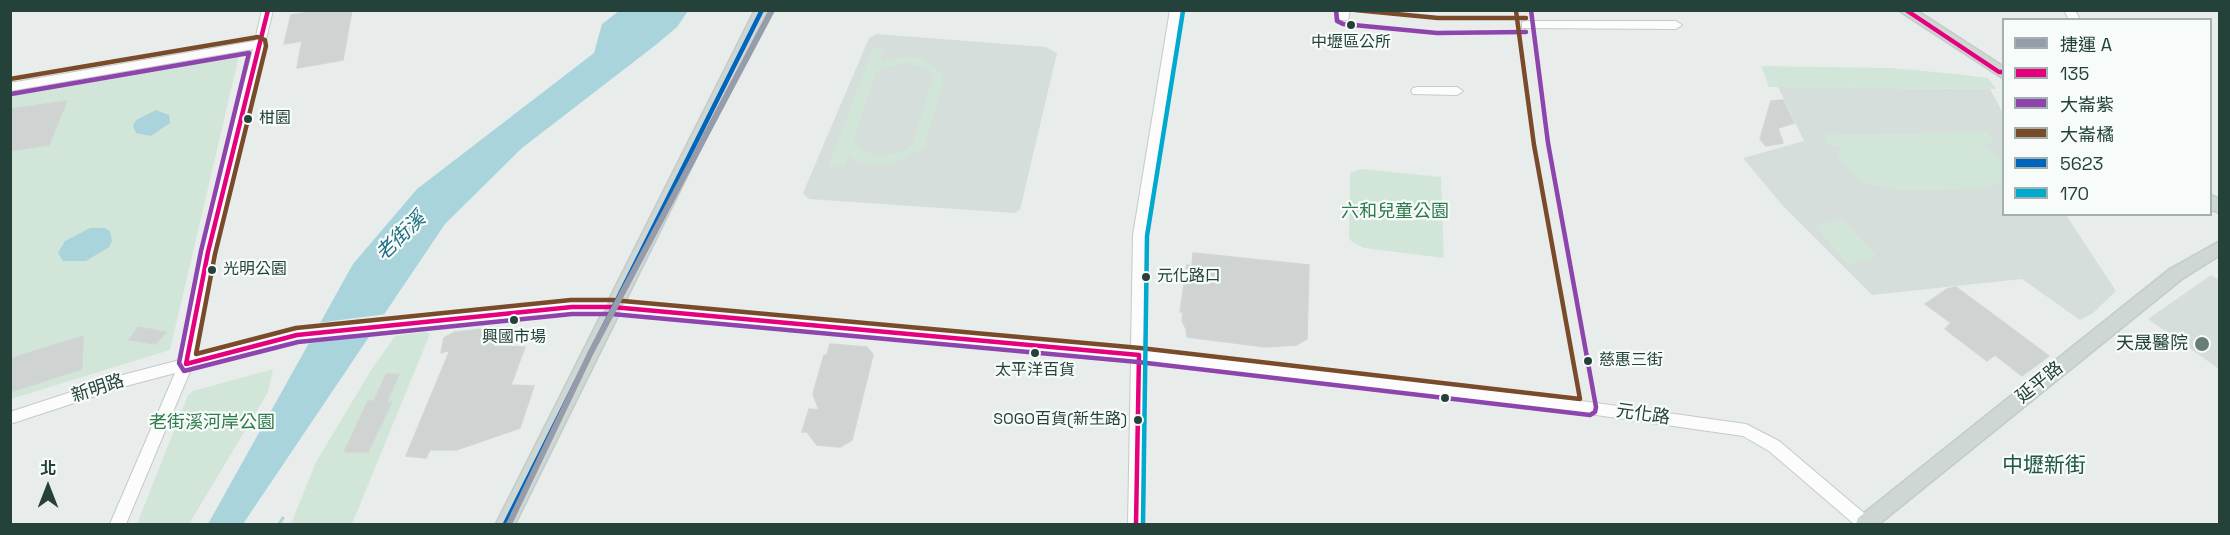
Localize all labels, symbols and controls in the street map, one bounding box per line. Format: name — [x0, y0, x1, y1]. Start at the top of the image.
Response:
legend — [2002, 18, 2212, 216]
marker: 中壢區公所 — [1345, 19, 1357, 31]
place label: 中壢區公所 — [1311, 33, 1391, 53]
text: 捷運 A — [2060, 33, 2112, 56]
text: 135 — [2060, 62, 2089, 85]
text: 大崙紫 — [2060, 93, 2114, 116]
place label: 柑園 — [259, 109, 291, 129]
marker: 柑園 — [242, 113, 254, 125]
text: 大崙橘 — [2060, 123, 2114, 146]
text: 5623 — [2060, 152, 2103, 175]
text: 170 — [2060, 182, 2089, 205]
park label: 六和兒童公園 — [1341, 201, 1449, 223]
water label: 老街溪 — [371, 208, 431, 266]
place label: 光明公園 — [223, 260, 287, 280]
marker: 光明公園 — [206, 264, 218, 276]
place label: 元化路口 — [1157, 267, 1221, 287]
marker: 元化路口 — [1140, 271, 1152, 283]
marker: 興國市場 — [508, 314, 520, 326]
place label: 興國市場 — [482, 328, 546, 348]
place label: 天晟醫院 — [2116, 333, 2188, 355]
marker: 天晟醫院 — [2193, 335, 2211, 353]
marker: 太平洋百貨 — [1029, 347, 1041, 359]
place label: 慈惠三街 — [1599, 351, 1663, 371]
marker: 慈惠三街 — [1582, 355, 1594, 367]
street label: 延平路 — [2012, 358, 2068, 408]
place label: 太平洋百貨 — [995, 361, 1075, 381]
street label: 新明路 — [69, 370, 127, 408]
unlabelled marker — [1439, 392, 1451, 404]
street label: 元化路 — [1615, 401, 1671, 429]
place label: SOGO百貨(新生路) — [993, 410, 1127, 430]
park label: 老街溪河岸公園 — [149, 412, 275, 434]
marker: SOGO百貨(新生路) — [1132, 414, 1144, 426]
district label: 中壢新街 — [2002, 453, 2086, 479]
north arrow — [18, 457, 78, 517]
text: 北 — [40, 458, 56, 479]

